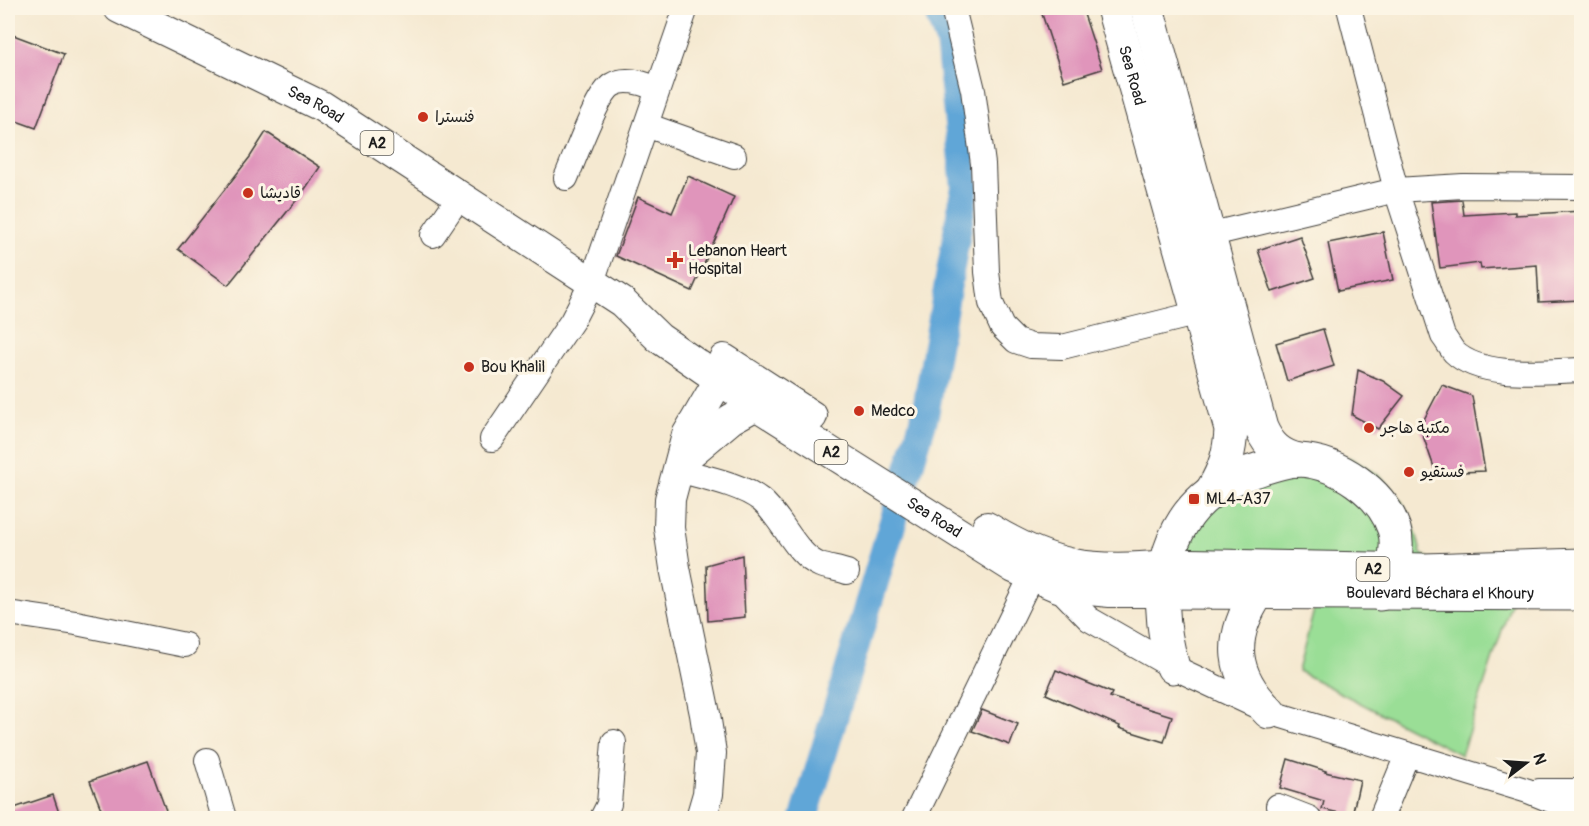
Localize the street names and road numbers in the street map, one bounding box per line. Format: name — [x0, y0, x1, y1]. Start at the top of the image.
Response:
street label: Sea Road — [1114, 43, 1150, 108]
street label: Sea Road — [284, 81, 348, 128]
road number: A2 — [360, 131, 394, 155]
road number: A2 — [814, 440, 848, 464]
street label: Sea Road — [903, 493, 965, 542]
road number: A2 — [1356, 557, 1390, 581]
street label: Boulevard Béchara el Khoury — [1346, 583, 1534, 604]

